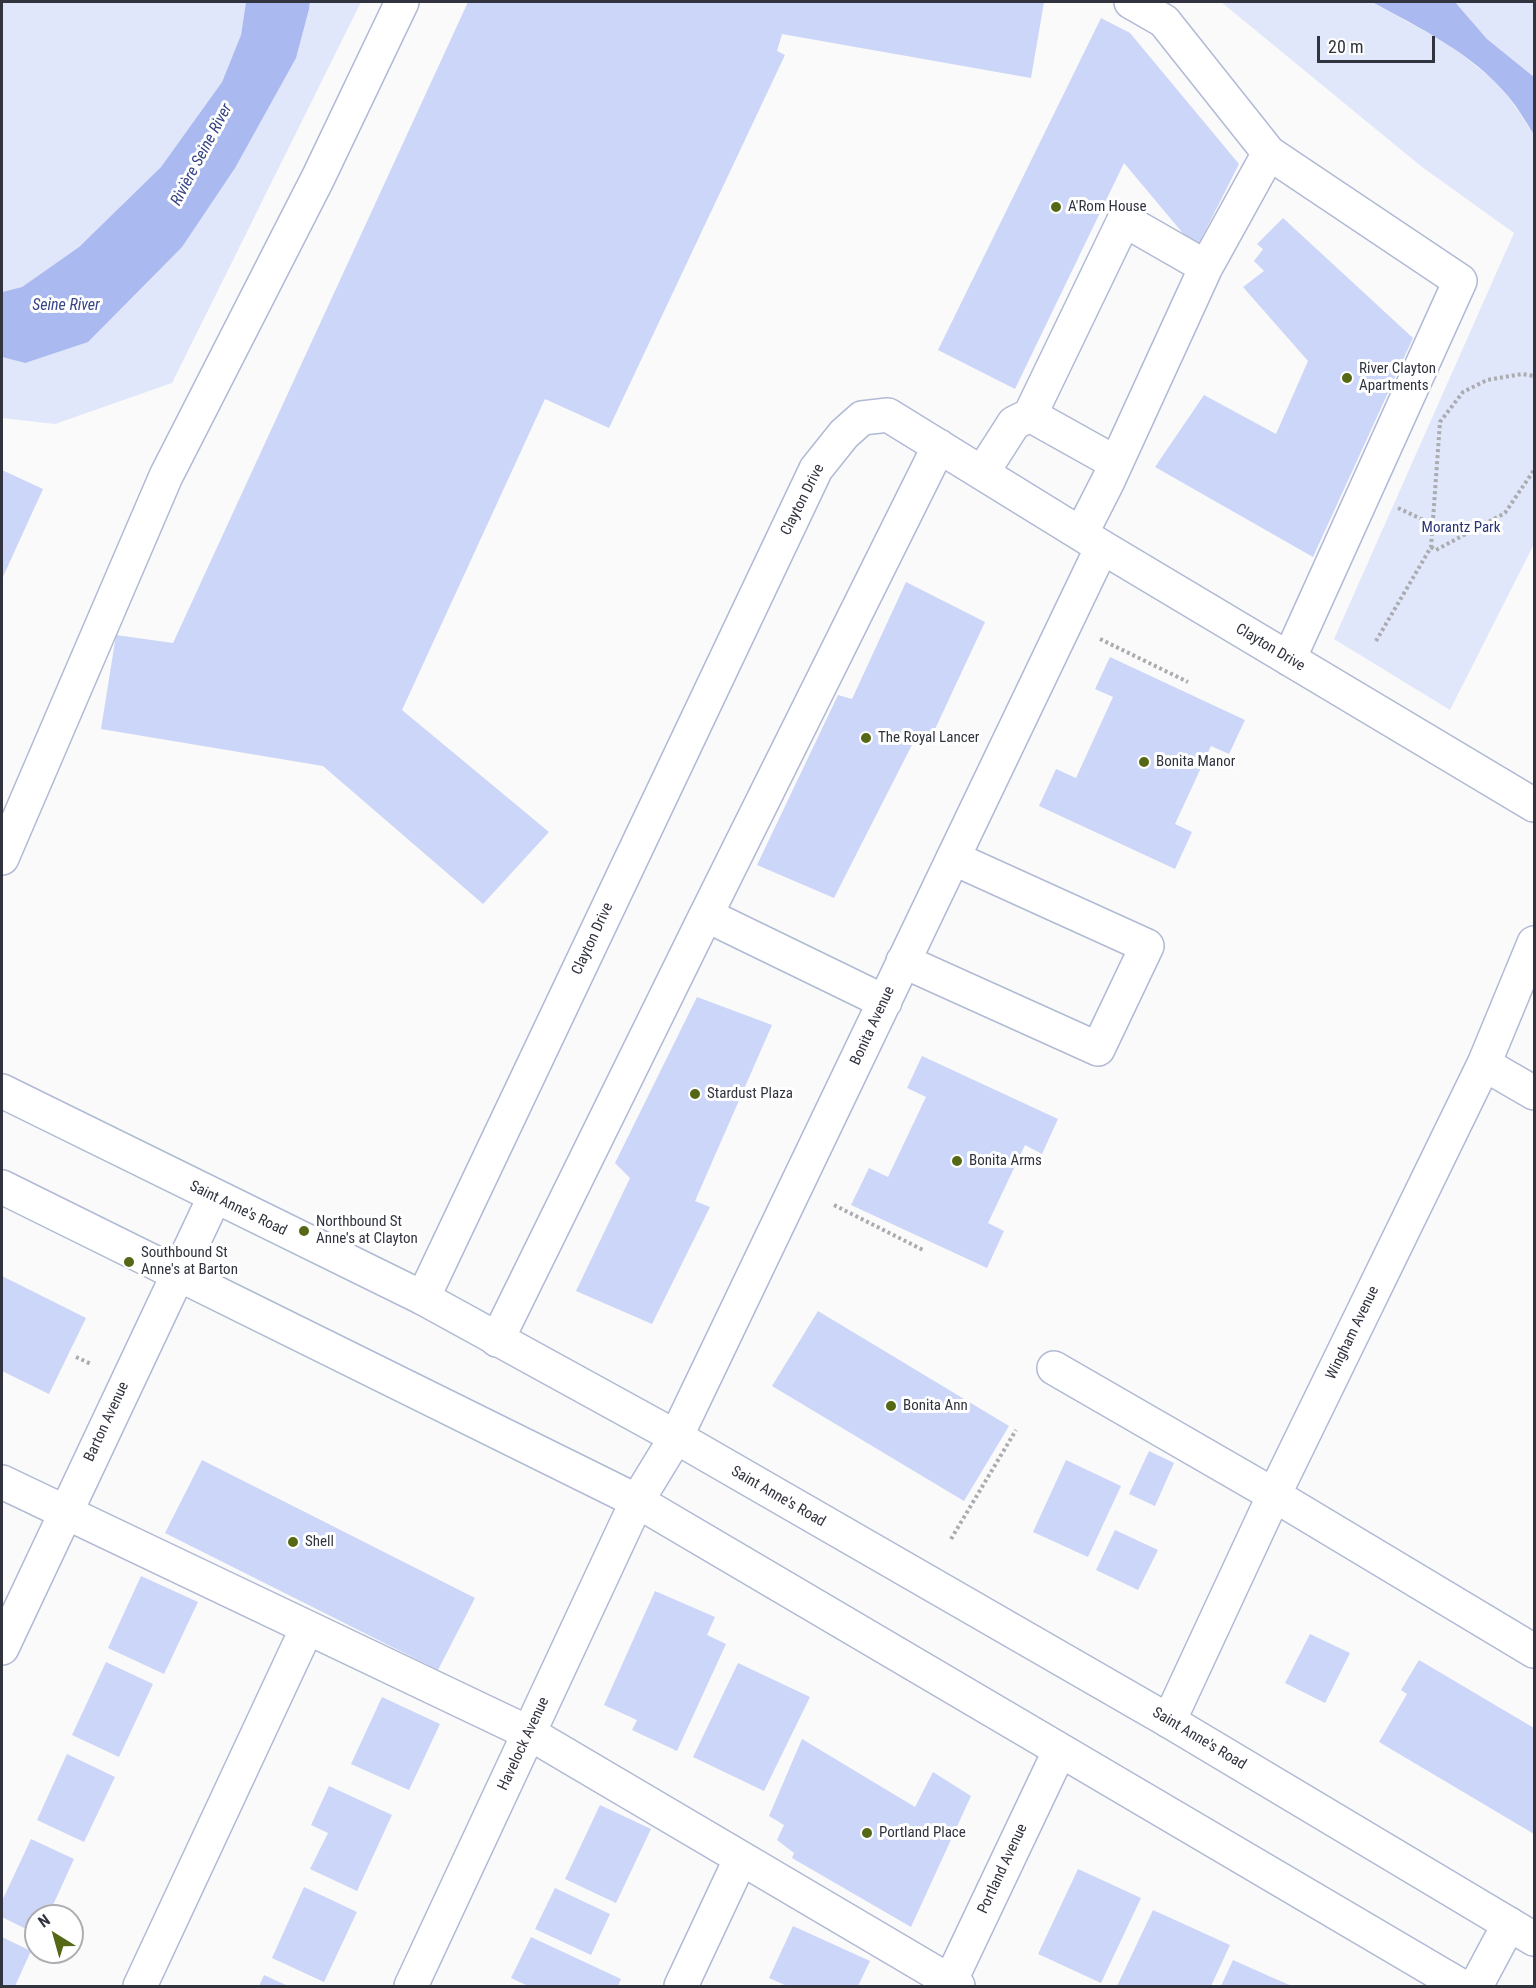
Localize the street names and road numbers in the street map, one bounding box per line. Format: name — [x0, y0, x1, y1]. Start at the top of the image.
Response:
street label: Clayton Drive — [777, 461, 829, 539]
street label: Clayton Drive — [1232, 620, 1308, 676]
street label: Clayton Drive — [568, 900, 618, 978]
street label: Bonita Avenue — [847, 984, 899, 1068]
street label: Saint Anne's Road — [186, 1178, 290, 1240]
street label: Wingham Avenue — [1323, 1283, 1383, 1383]
street label: Barton Avenue — [81, 1379, 133, 1465]
street label: Saint Anne's Road — [728, 1463, 828, 1531]
street label: Havelock Avenue — [494, 1694, 554, 1794]
street label: Saint Anne's Road — [1149, 1704, 1249, 1774]
street label: Portland Avenue — [974, 1821, 1032, 1917]

